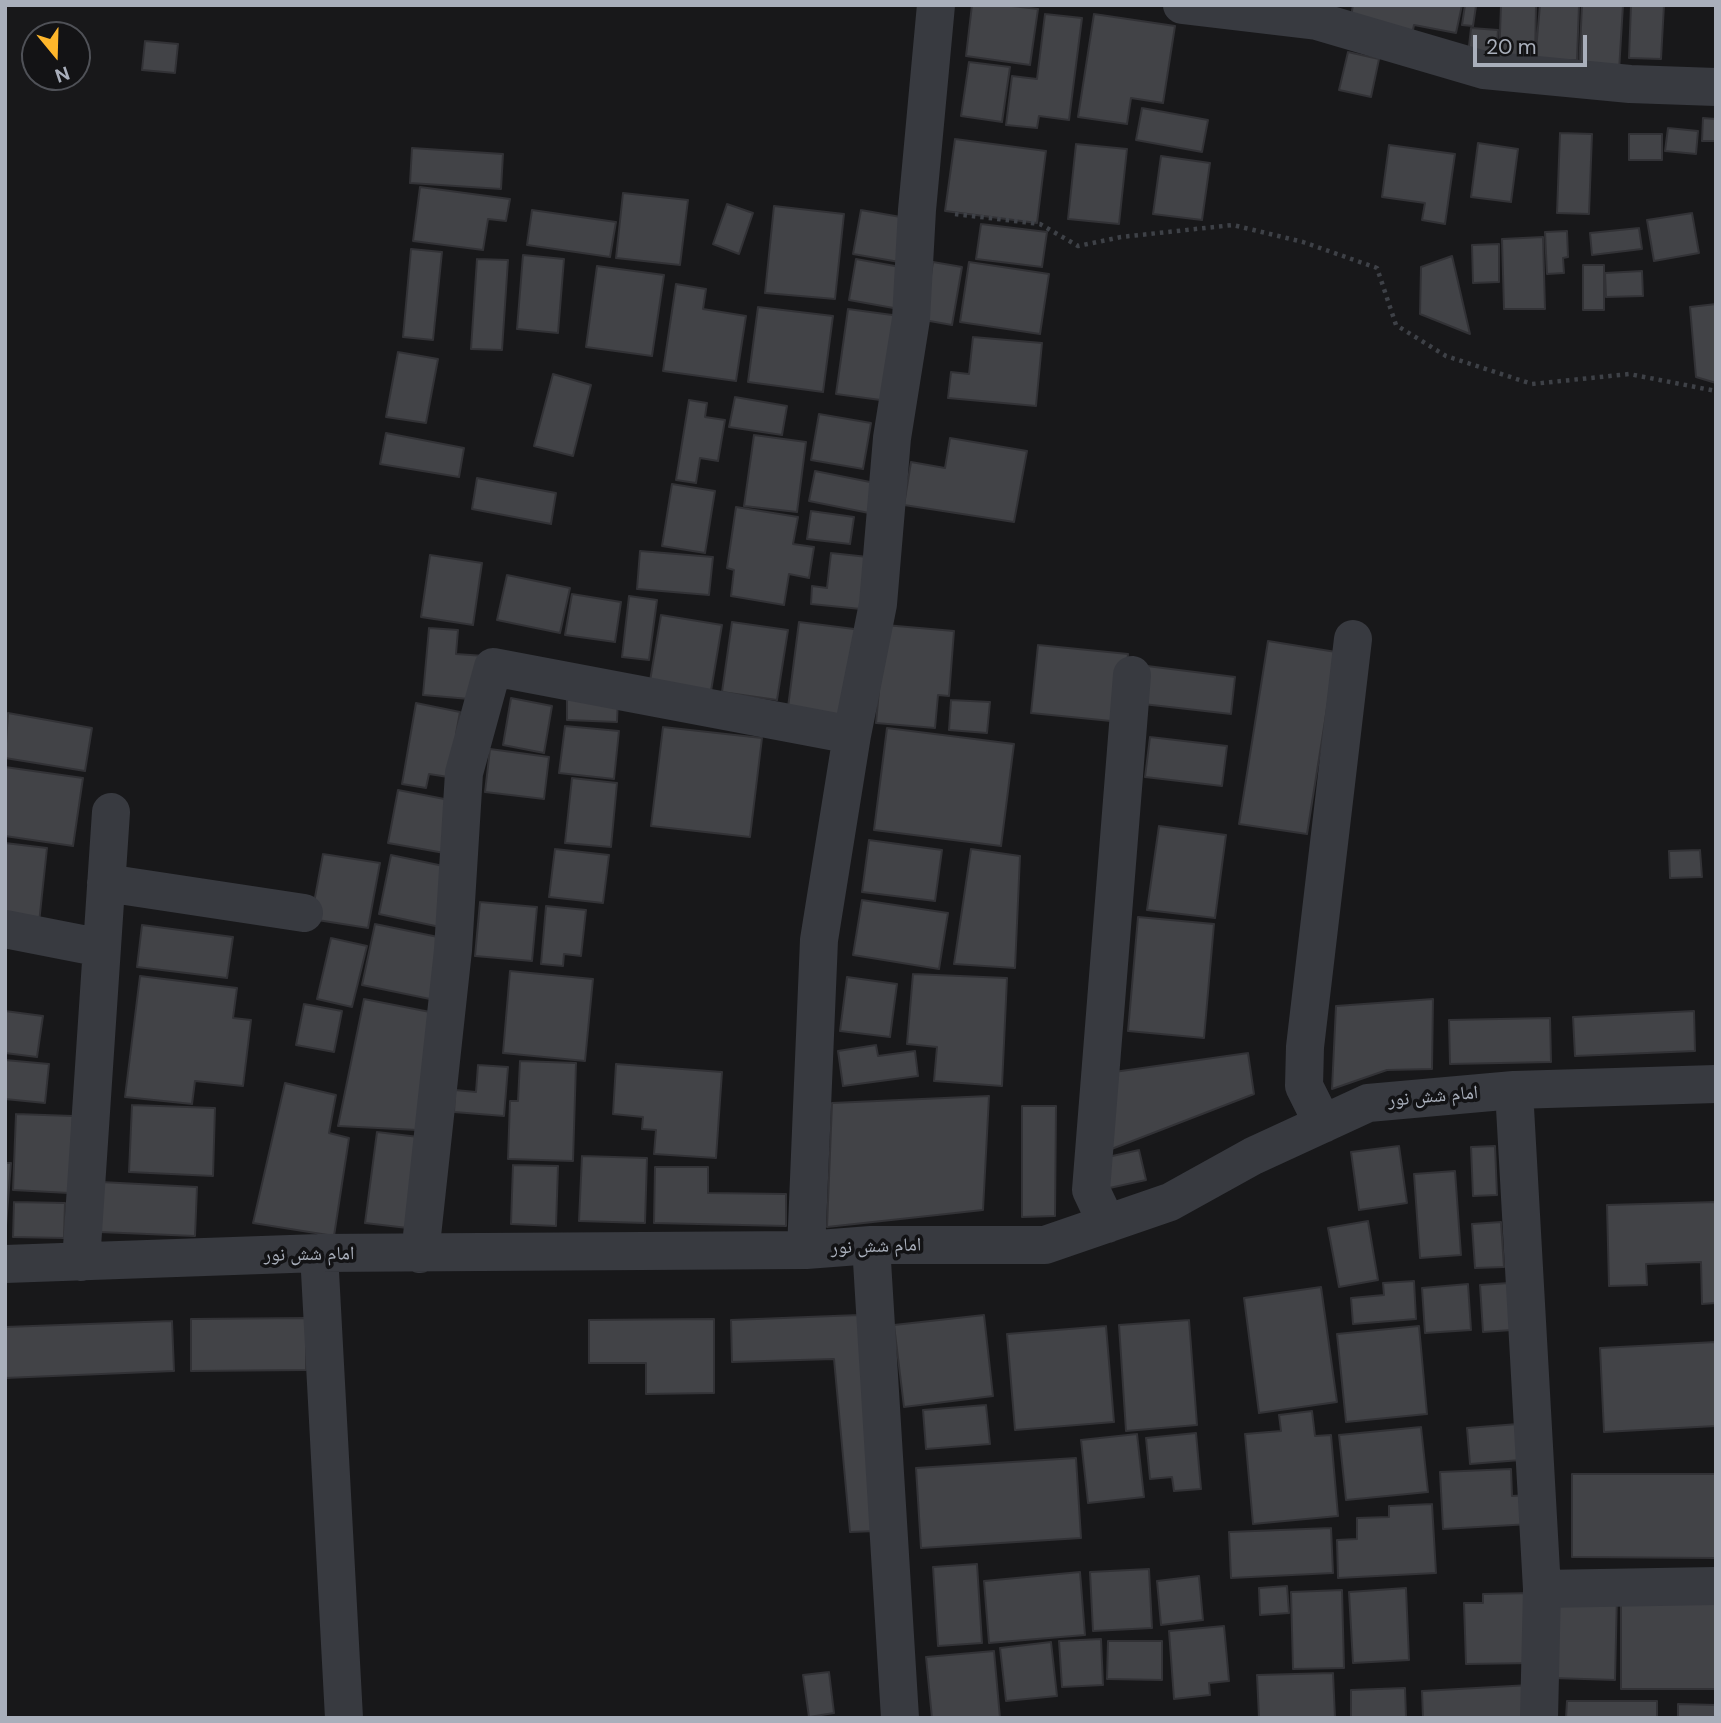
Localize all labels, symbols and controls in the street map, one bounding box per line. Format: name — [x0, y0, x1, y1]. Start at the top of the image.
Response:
north arrow — [21, 21, 91, 91]
scale bar — [1476, 21, 1590, 65]
text: 20 m — [1486, 33, 1537, 61]
text: N — [52, 60, 73, 89]
street label: امام شش نور — [1387, 1082, 1479, 1112]
street label: امام شش نور — [830, 1234, 922, 1260]
street label: امام شش نور — [263, 1243, 355, 1267]

